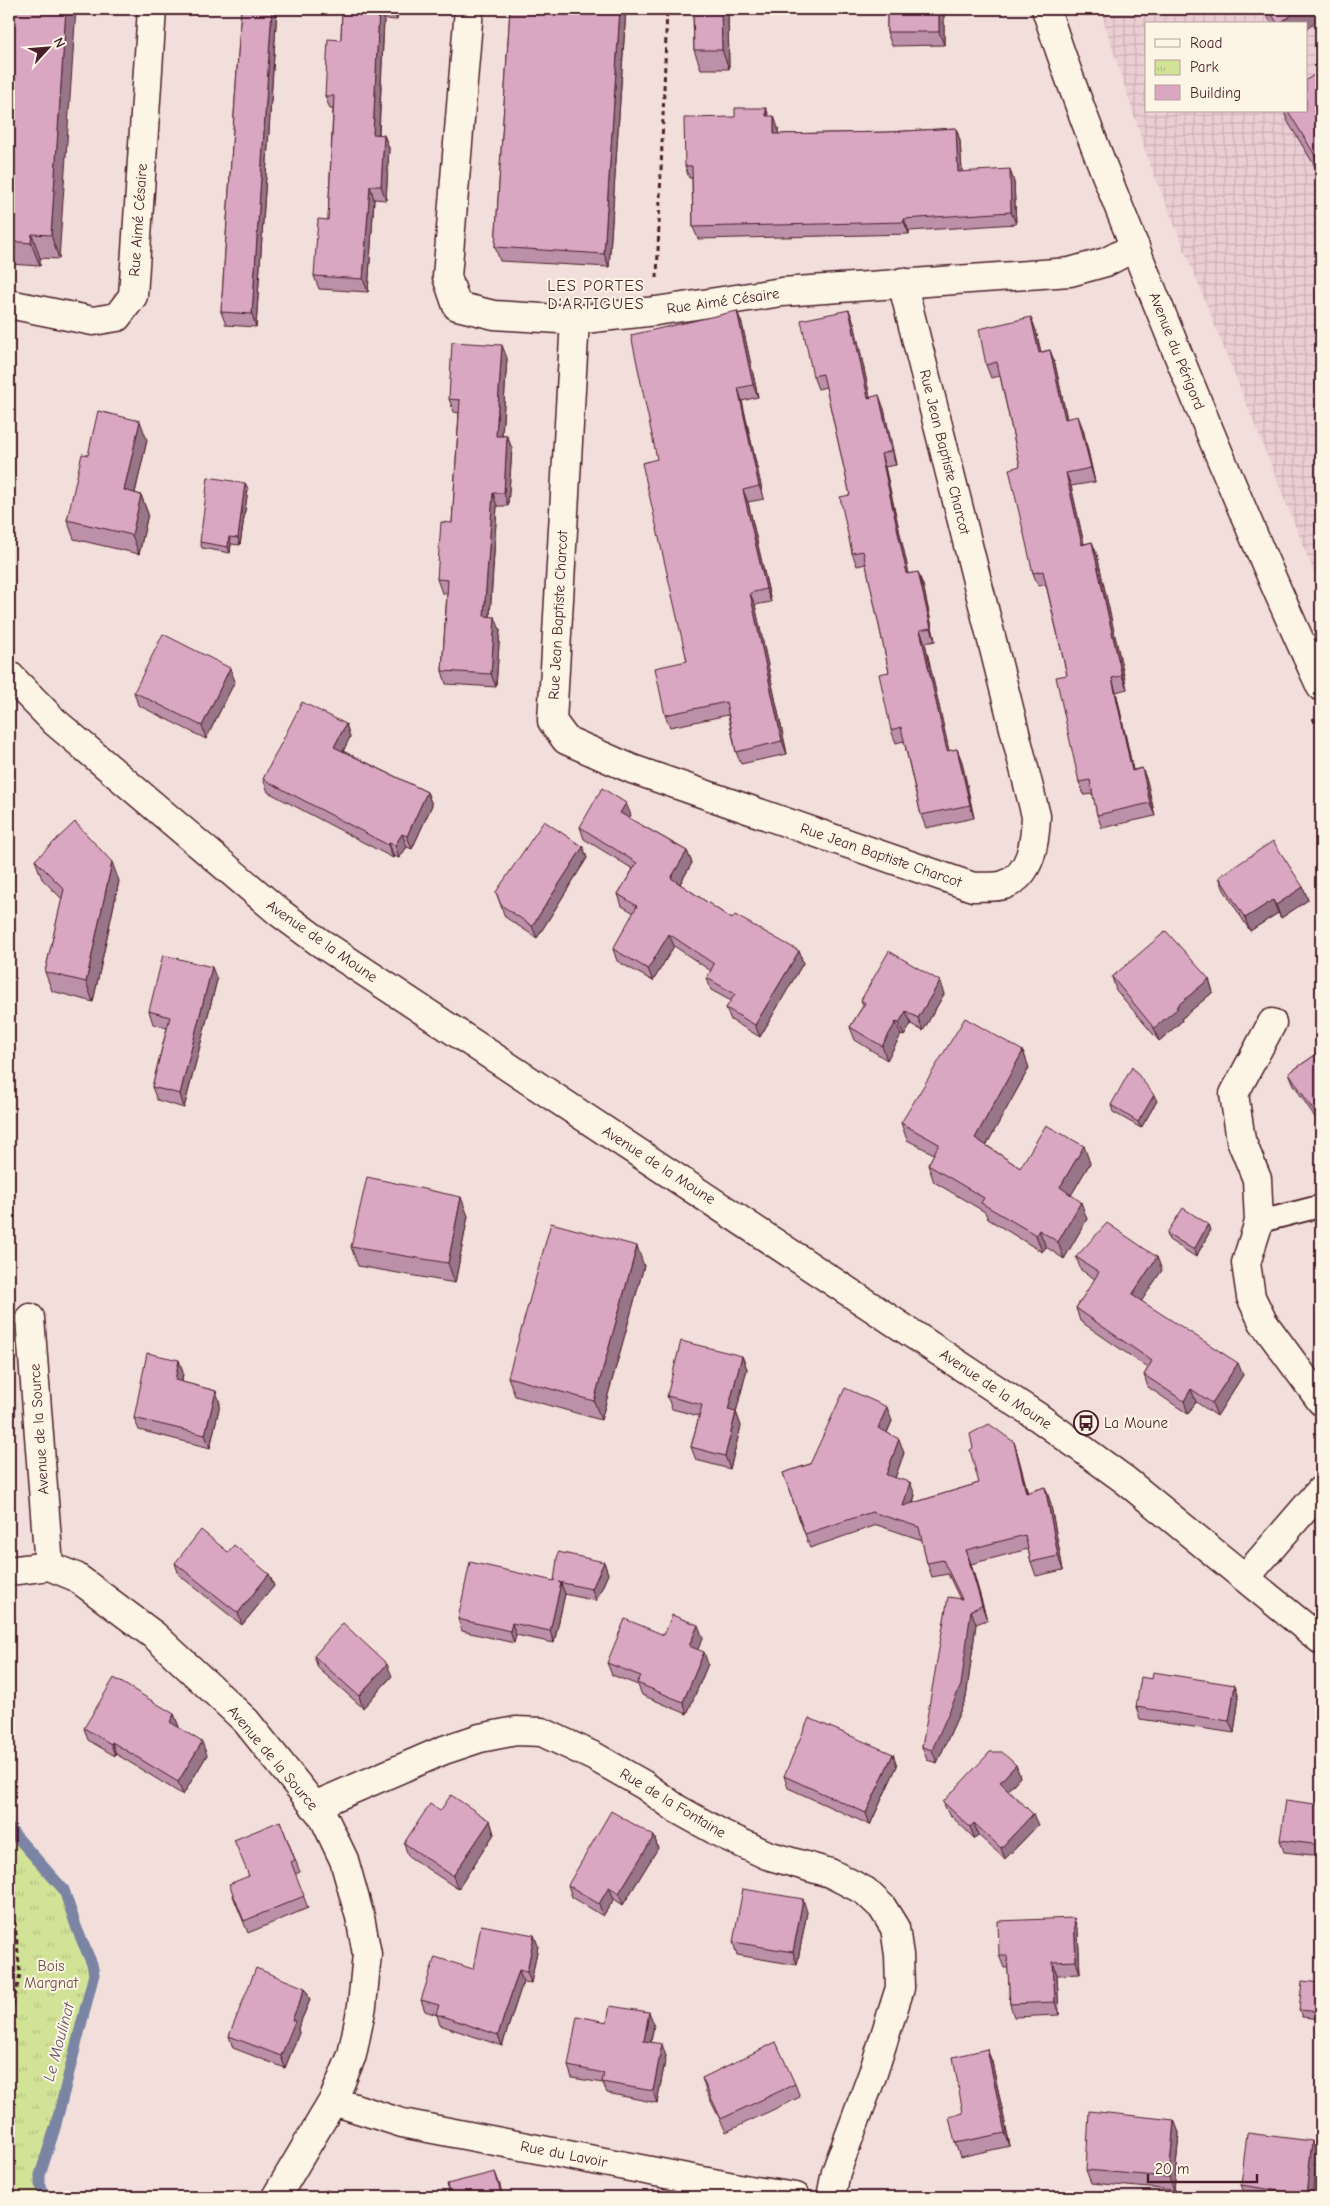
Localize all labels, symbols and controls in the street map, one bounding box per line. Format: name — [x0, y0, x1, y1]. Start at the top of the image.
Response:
north arrow — [22, 22, 72, 72]
legend — [1145, 22, 1308, 112]
text: Road — [1190, 34, 1222, 52]
text: N — [50, 35, 69, 50]
text: Park — [1190, 58, 1219, 76]
text: Building — [1190, 84, 1241, 102]
street label: Rue Aimé Césaire — [125, 162, 151, 277]
district label: LES PORTES D'ARTIGUES — [547, 277, 645, 313]
street label: Rue Aimé Césaire — [666, 284, 781, 318]
street label: Avenue du Périgord — [1145, 290, 1209, 412]
street label: Rue Jean Baptiste Charcot — [916, 368, 974, 537]
street label: Rue Jean Baptiste Charcot — [545, 529, 571, 700]
street label: Rue Jean Baptiste Charcot — [798, 819, 965, 891]
street label: Avenue de la Moune — [263, 896, 381, 986]
street label: Avenue de la Moune — [599, 1122, 719, 1209]
street label: Avenue de la Moune — [937, 1345, 1056, 1433]
street label: Avenue de la Source — [25, 1362, 53, 1495]
bus stop icon: La Moune — [1073, 1410, 1099, 1436]
place label: La Moune — [1104, 1414, 1168, 1432]
street label: Avenue de la Source — [224, 1702, 322, 1814]
street label: Rue de la Fontaine — [617, 1764, 730, 1842]
park label: Bois Margnat — [24, 1957, 79, 1992]
water label: Le Moulinat — [40, 2000, 78, 2083]
street label: Rue du Lavoir — [519, 2137, 609, 2171]
scale bar — [1148, 2151, 1256, 2183]
text: 20 m — [1155, 2160, 1189, 2178]

